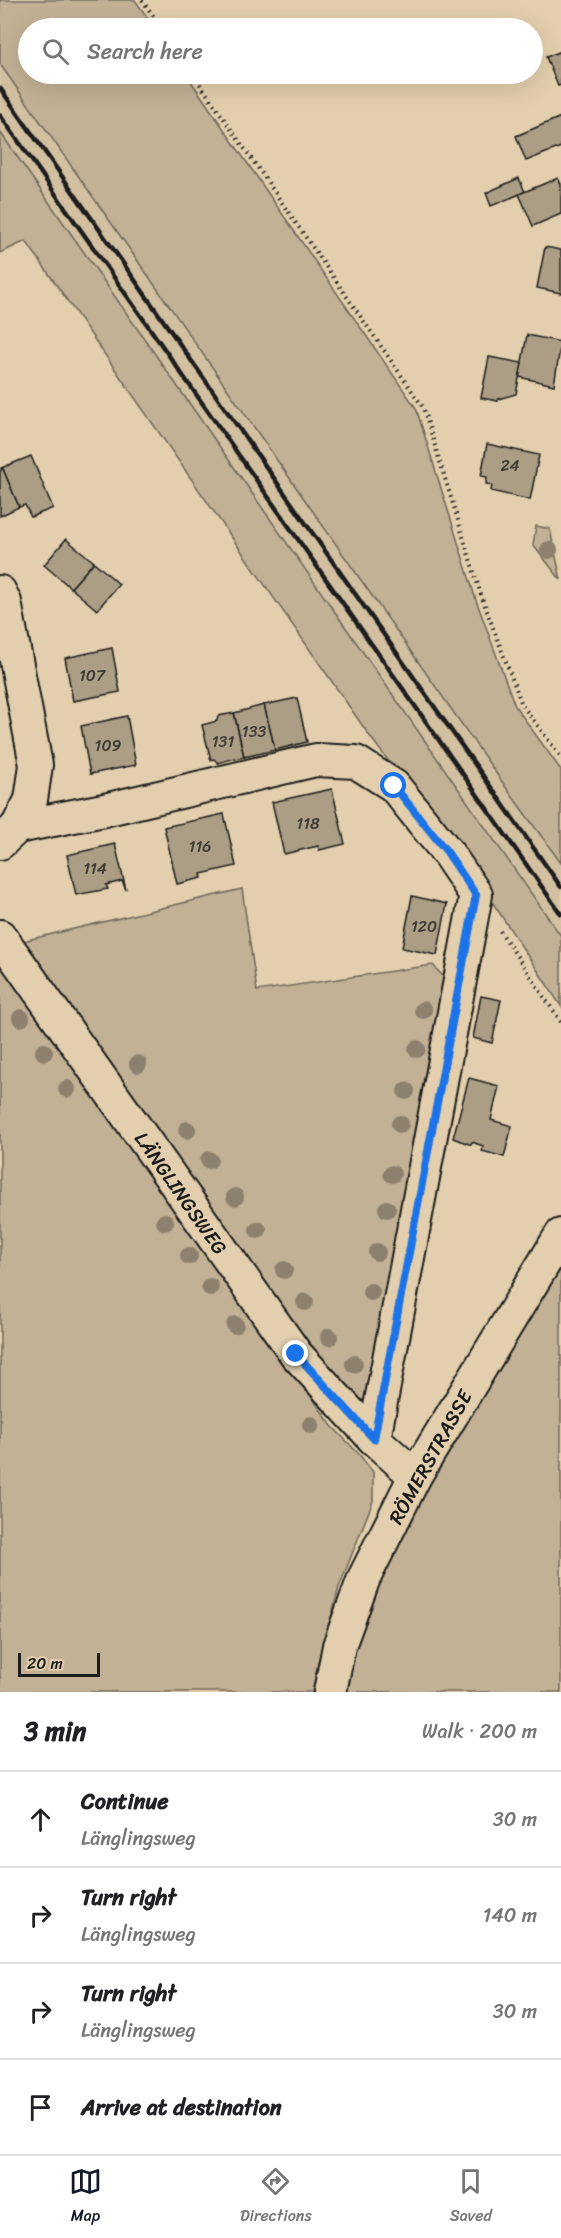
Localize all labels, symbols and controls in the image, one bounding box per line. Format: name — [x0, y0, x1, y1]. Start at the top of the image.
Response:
search box — [18, 18, 543, 84]
text: Search here — [87, 32, 203, 71]
icon: search — [39, 35, 72, 68]
house number: 24 — [500, 451, 520, 480]
house number: 107 — [79, 661, 106, 690]
house number: 133 — [242, 717, 266, 746]
house number: 131 — [212, 727, 234, 756]
house number: 109 — [95, 731, 122, 760]
route start — [380, 772, 406, 798]
house number: 118 — [296, 809, 320, 838]
house number: 116 — [189, 832, 211, 861]
house number: 114 — [83, 854, 107, 883]
house number: 120 — [411, 912, 437, 941]
street label: LÄNGLINGSWEG — [125, 1124, 236, 1262]
route end — [282, 1340, 308, 1366]
street label: RÖMERSTRASSE — [379, 1382, 483, 1531]
text: 20 m — [27, 1649, 63, 1678]
scale bar — [18, 1650, 100, 1678]
text: 3 min — [24, 1708, 86, 1754]
text: Walk · 200 m — [422, 1714, 537, 1749]
text: Continue — [81, 1782, 169, 1821]
text: 30 m — [493, 1802, 537, 1837]
icon: ahead — [24, 1803, 57, 1836]
text: Länglingsweg — [81, 1821, 196, 1856]
text: Turn right — [81, 1878, 176, 1917]
text: 140 m — [483, 1898, 537, 1933]
icon: right — [24, 1899, 57, 1932]
text: Länglingsweg — [81, 1917, 196, 1952]
text: Turn right — [81, 1974, 176, 2013]
text: 30 m — [493, 1994, 537, 2029]
icon: right — [24, 1995, 57, 2028]
text: Länglingsweg — [81, 2013, 196, 2048]
text: Arrive at destination — [81, 2088, 282, 2127]
icon: arrive — [24, 2091, 57, 2124]
tab: Map — [69, 2165, 102, 2230]
tab: Directions — [240, 2165, 312, 2230]
tab: Saved — [450, 2165, 492, 2230]

